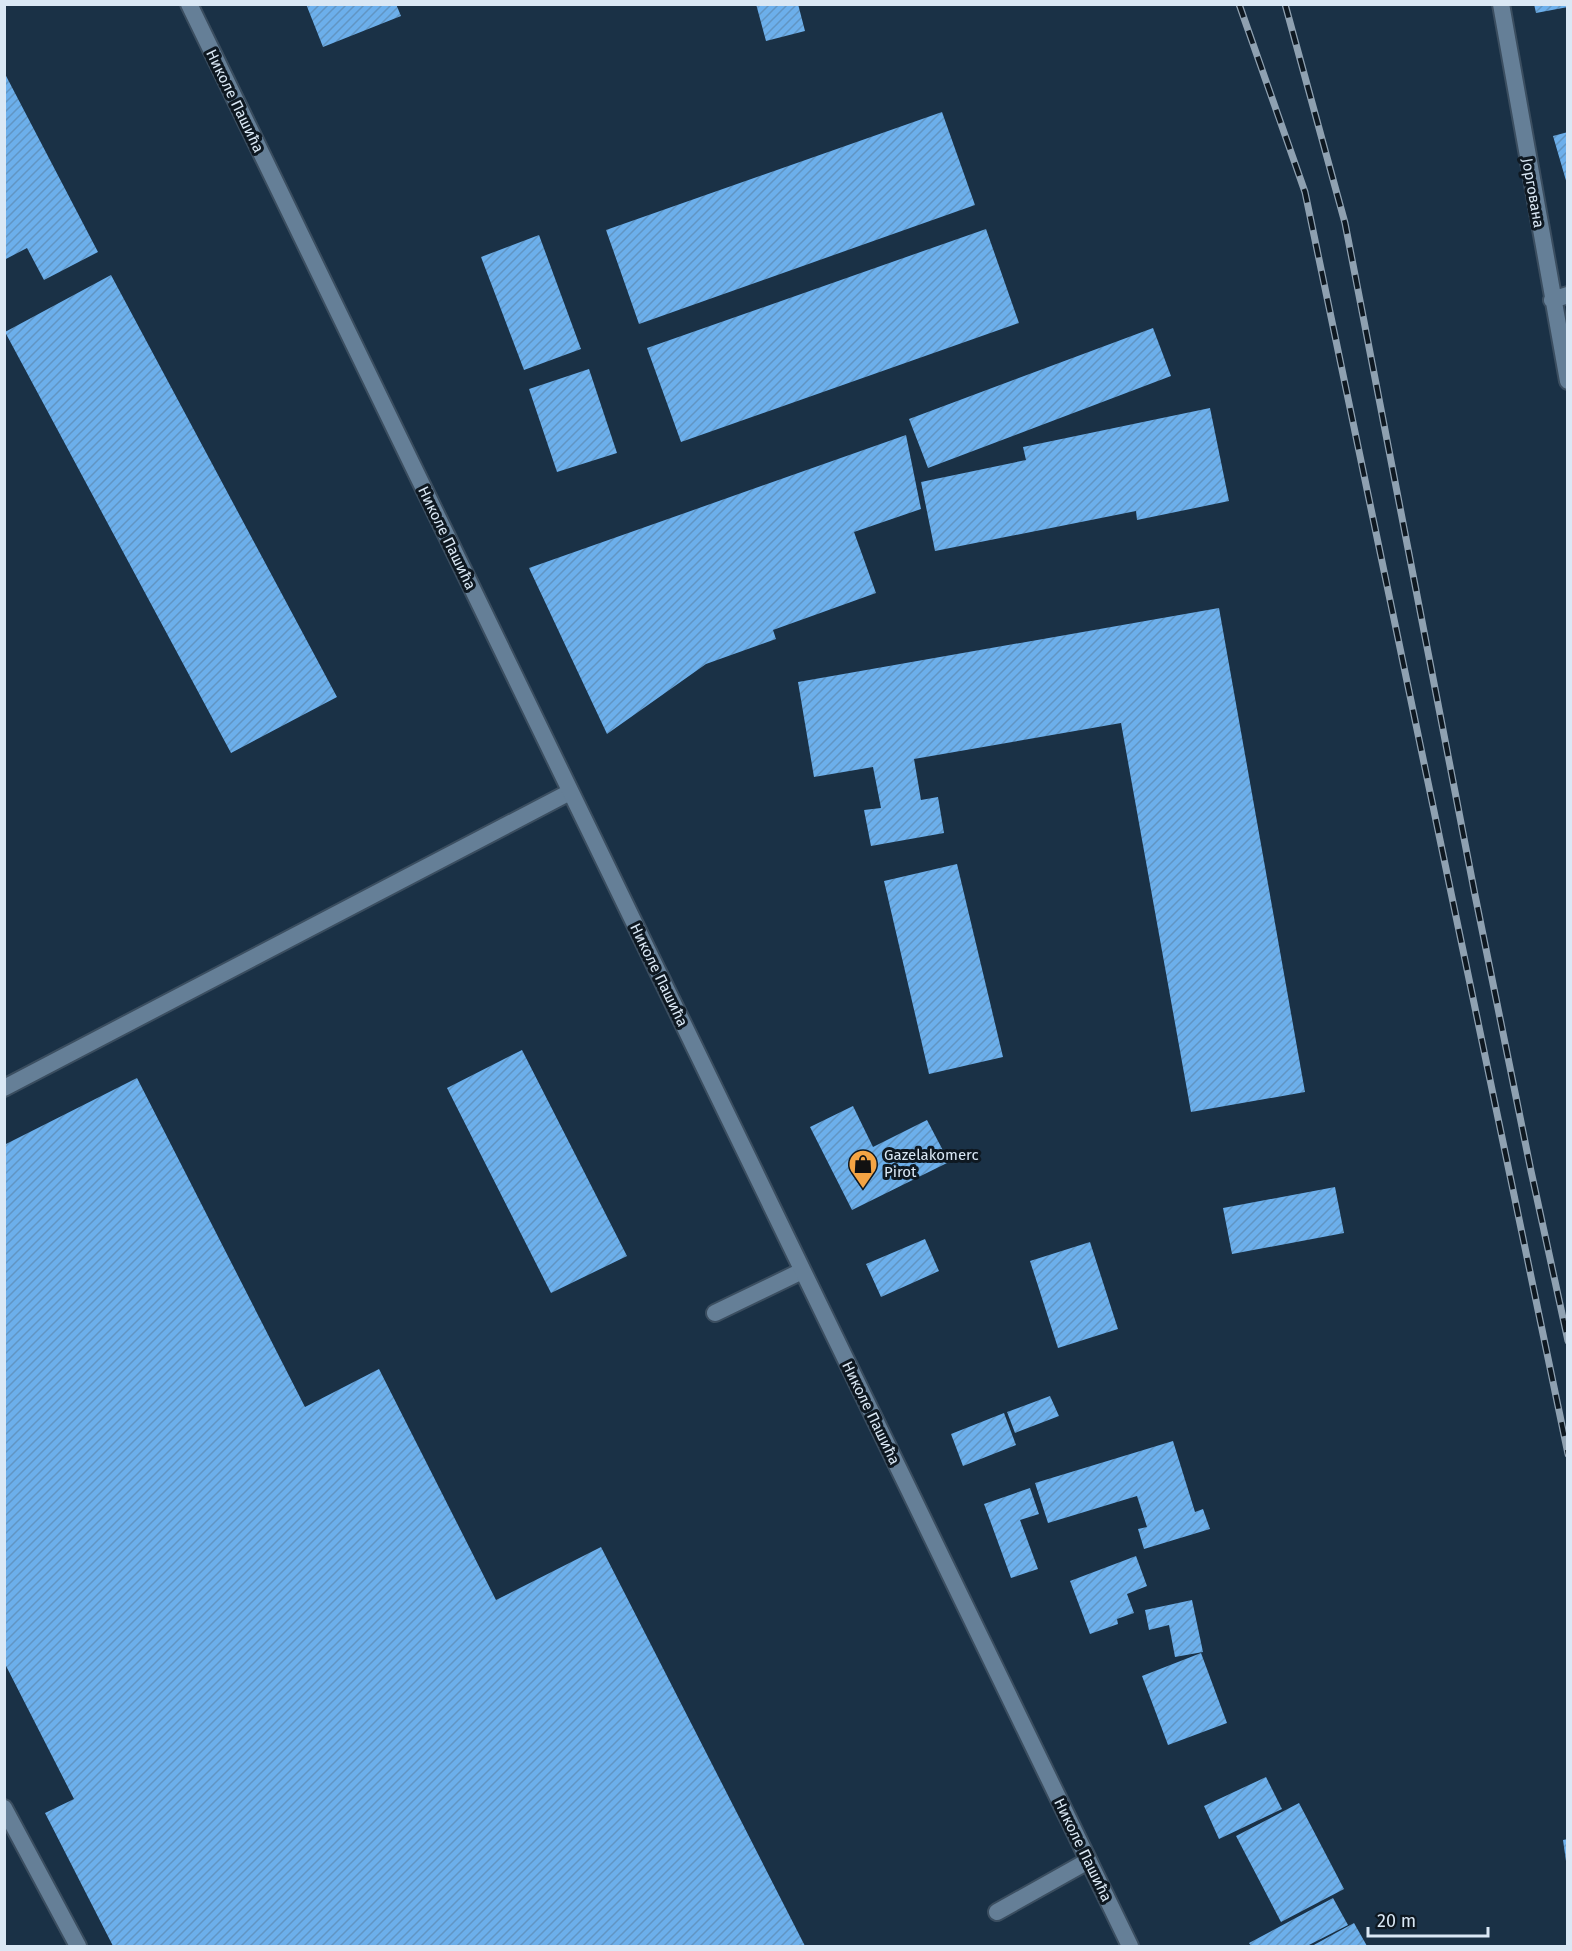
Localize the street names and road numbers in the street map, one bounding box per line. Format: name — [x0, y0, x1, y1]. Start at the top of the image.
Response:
street label: Николе Пашића — [202, 46, 268, 156]
street label: Јоргована — [1518, 157, 1548, 229]
street label: Николе Пашића — [414, 483, 480, 593]
street label: Николе Пашића — [626, 920, 692, 1030]
street label: Николе Пашића — [838, 1358, 904, 1468]
street label: Николе Пашића — [1050, 1795, 1116, 1905]

